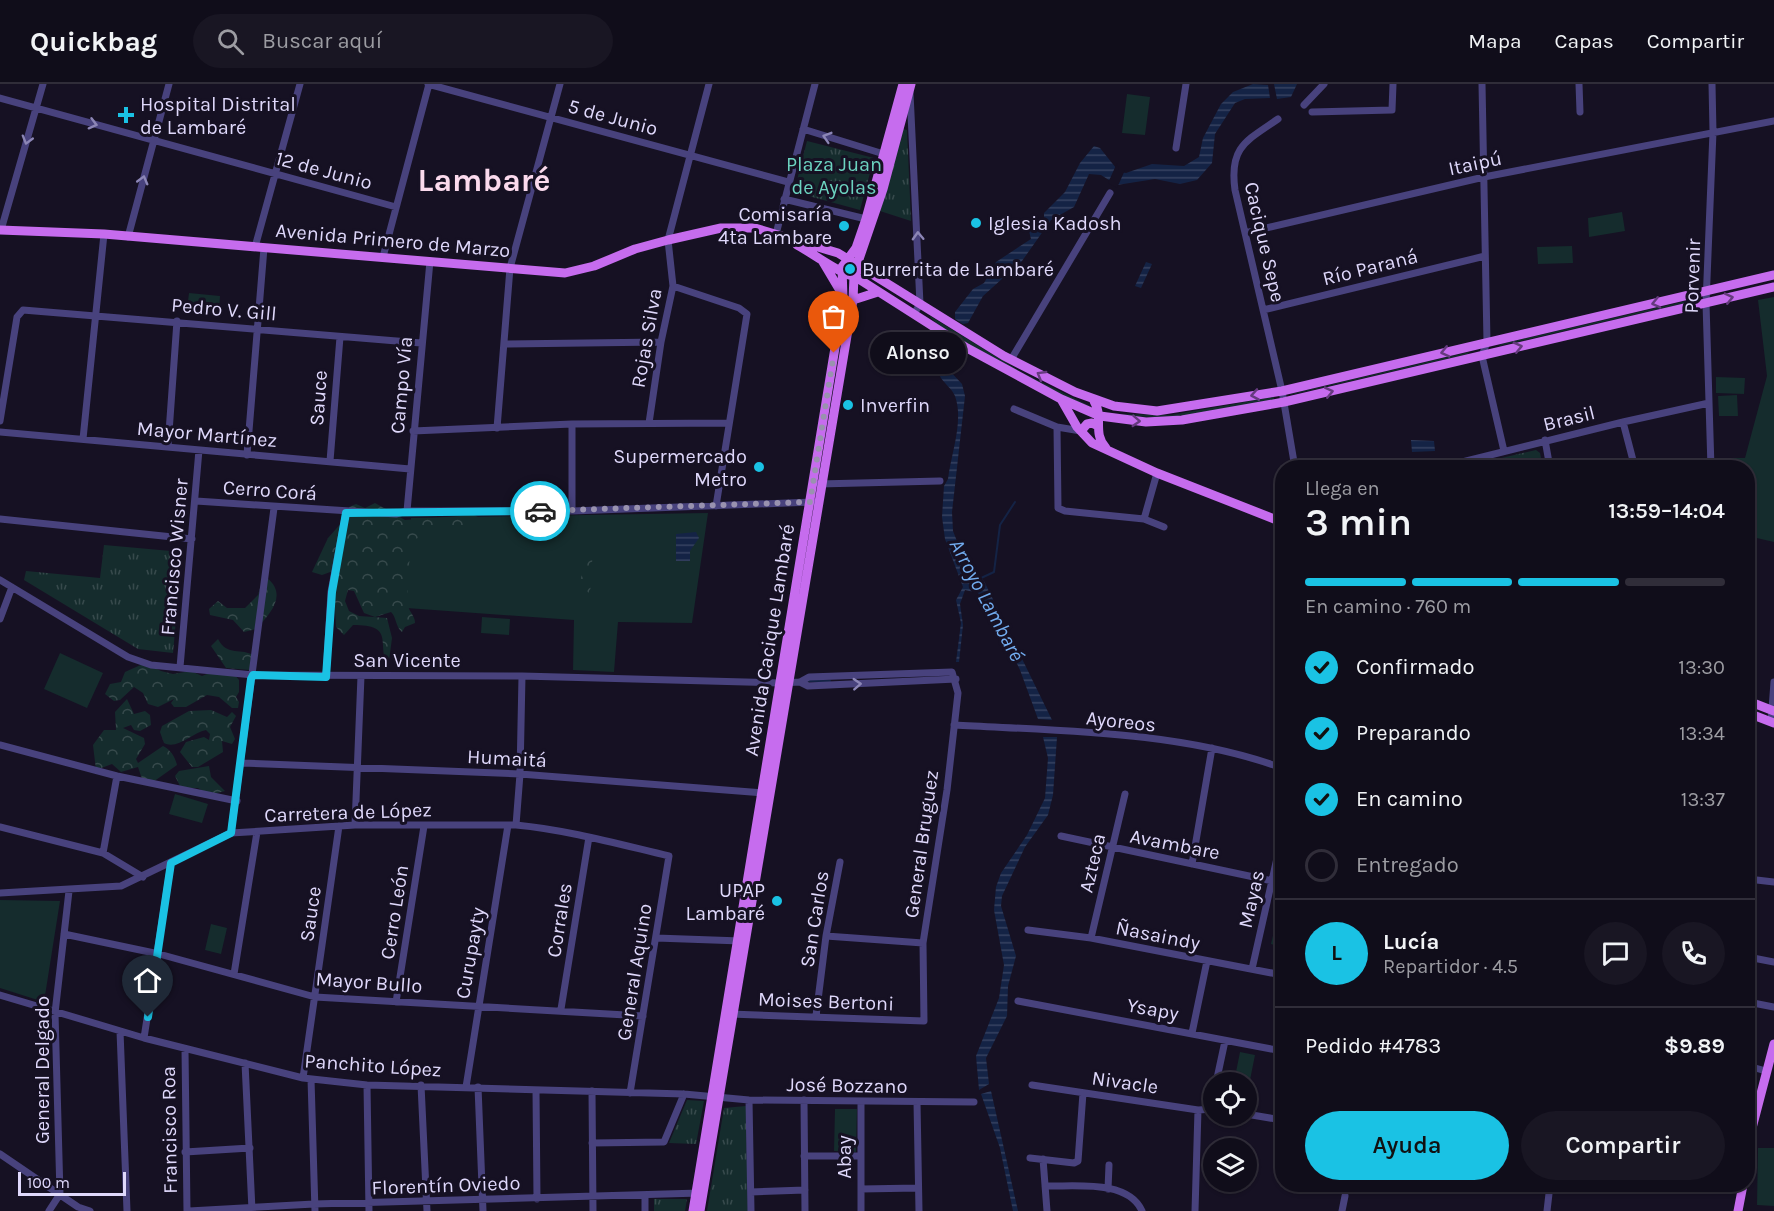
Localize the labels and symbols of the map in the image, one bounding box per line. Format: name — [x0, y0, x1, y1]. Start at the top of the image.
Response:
place label: Hospital Distrital de Lambaré — [140, 93, 296, 139]
street label: 5 de Junio — [565, 94, 660, 141]
marker: Hospital Distrital de Lambaré — [117, 106, 135, 124]
one-way arrow — [88, 116, 98, 129]
one-way arrow — [822, 132, 833, 144]
one-way arrow — [22, 134, 34, 145]
street label: 12 de Junio — [273, 147, 375, 194]
street label: Itaipú — [1446, 147, 1504, 180]
park label: Plaza Juan de Ayolas — [786, 153, 882, 199]
district label: Lambaré — [418, 162, 550, 199]
one-way arrow — [136, 175, 148, 186]
street label: Cacique Sepe — [1240, 180, 1290, 304]
place label: Comisaría 4ta Lambare — [718, 203, 832, 249]
place label: Iglesia Kadosh — [988, 212, 1122, 235]
marker: Iglesia Kadosh — [969, 216, 983, 230]
street label: Avenida Primero de Marzo — [275, 219, 511, 262]
marker: Comisaría 4ta Lambare — [837, 219, 851, 233]
one-way arrow — [911, 231, 924, 240]
street label: Porvenir — [1680, 237, 1705, 314]
street label: Río Paraná — [1320, 245, 1420, 290]
place label: Burrerita de Lambaré — [862, 258, 1054, 281]
marker: Burrerita de Lambaré — [843, 262, 857, 276]
street label: Rojas Silva — [626, 287, 667, 390]
pin — [808, 291, 859, 353]
one-way arrow — [1723, 292, 1733, 305]
street label: Pedro V. Gill — [170, 293, 278, 326]
one-way arrow — [1651, 295, 1661, 308]
callout: Alonso — [870, 332, 966, 374]
street label: Campo Vía — [386, 335, 417, 435]
one-way arrow — [1513, 342, 1523, 355]
one-way arrow — [1440, 344, 1450, 357]
street label: Sauce — [305, 369, 332, 427]
one-way arrow — [1037, 371, 1047, 383]
one-way arrow — [1323, 386, 1333, 399]
one-way arrow — [1251, 389, 1260, 401]
place label: Inverfin — [860, 394, 930, 417]
marker: Inverfin — [841, 398, 855, 412]
street label: Brasil — [1541, 401, 1597, 436]
one-way arrow — [1132, 415, 1141, 428]
street label: Mayor Martínez — [136, 417, 278, 452]
place label: Supermercado Metro — [613, 445, 747, 491]
marker: Supermercado Metro — [752, 460, 766, 474]
street label: Cerro Corá — [222, 476, 318, 505]
street label: Francisco Wisner — [156, 477, 193, 636]
courier — [510, 481, 570, 541]
street label: Avenida Cacique Lambaré — [740, 522, 799, 758]
water label: Arroyo Lambaré — [945, 535, 1029, 666]
street label: San Vicente — [353, 649, 461, 672]
one-way arrow — [853, 677, 862, 690]
street label: Ayoreos — [1085, 706, 1157, 737]
street label: Humaitá — [467, 745, 547, 772]
street label: General Bruguez — [900, 769, 943, 919]
street label: Carretera de López — [264, 798, 432, 827]
street label: Avambare — [1128, 825, 1222, 864]
street label: Azteca — [1075, 831, 1110, 895]
street label: Cerro León — [376, 863, 413, 961]
street label: Mayas — [1234, 868, 1269, 930]
street label: San Carlos — [796, 869, 833, 969]
place label: UPAP Lambaré — [686, 879, 765, 925]
street label: Corrales — [542, 881, 577, 959]
street label: Sauce — [295, 885, 326, 943]
marker: UPAP Lambaré — [770, 894, 784, 908]
street label: General Aquino — [612, 902, 657, 1042]
street label: Curupayty — [451, 906, 490, 1001]
street label: Ñasaindy — [1114, 916, 1202, 955]
pin — [122, 955, 173, 1017]
street label: Mayor Bullo — [315, 967, 423, 998]
street label: Moises Bertoni — [757, 988, 894, 1015]
street label: Ysapy — [1125, 994, 1181, 1025]
street label: General Delgado — [31, 996, 54, 1144]
street label: Panchito López — [304, 1049, 442, 1082]
street label: Francisco Roa — [157, 1066, 182, 1194]
street label: Nivacle — [1090, 1066, 1160, 1099]
street label: José Bozzano — [786, 1073, 908, 1098]
street label: Abay — [833, 1135, 856, 1179]
scale bar — [18, 1169, 126, 1196]
street label: Florentín Oviedo — [371, 1171, 521, 1200]

